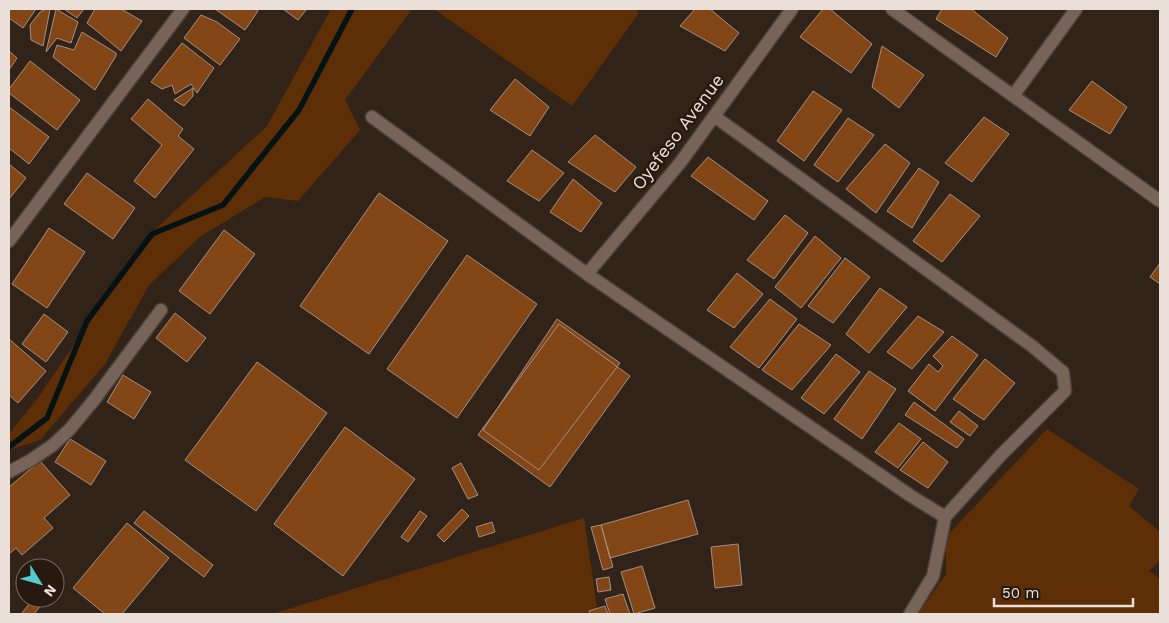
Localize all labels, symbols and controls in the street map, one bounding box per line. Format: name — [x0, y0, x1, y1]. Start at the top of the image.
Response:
street label: Oyefeso Avenue — [627, 70, 728, 194]
north arrow — [15, 558, 65, 608]
scale bar — [994, 576, 1133, 608]
text: N — [41, 582, 60, 600]
text: 50 m — [1002, 584, 1039, 602]

